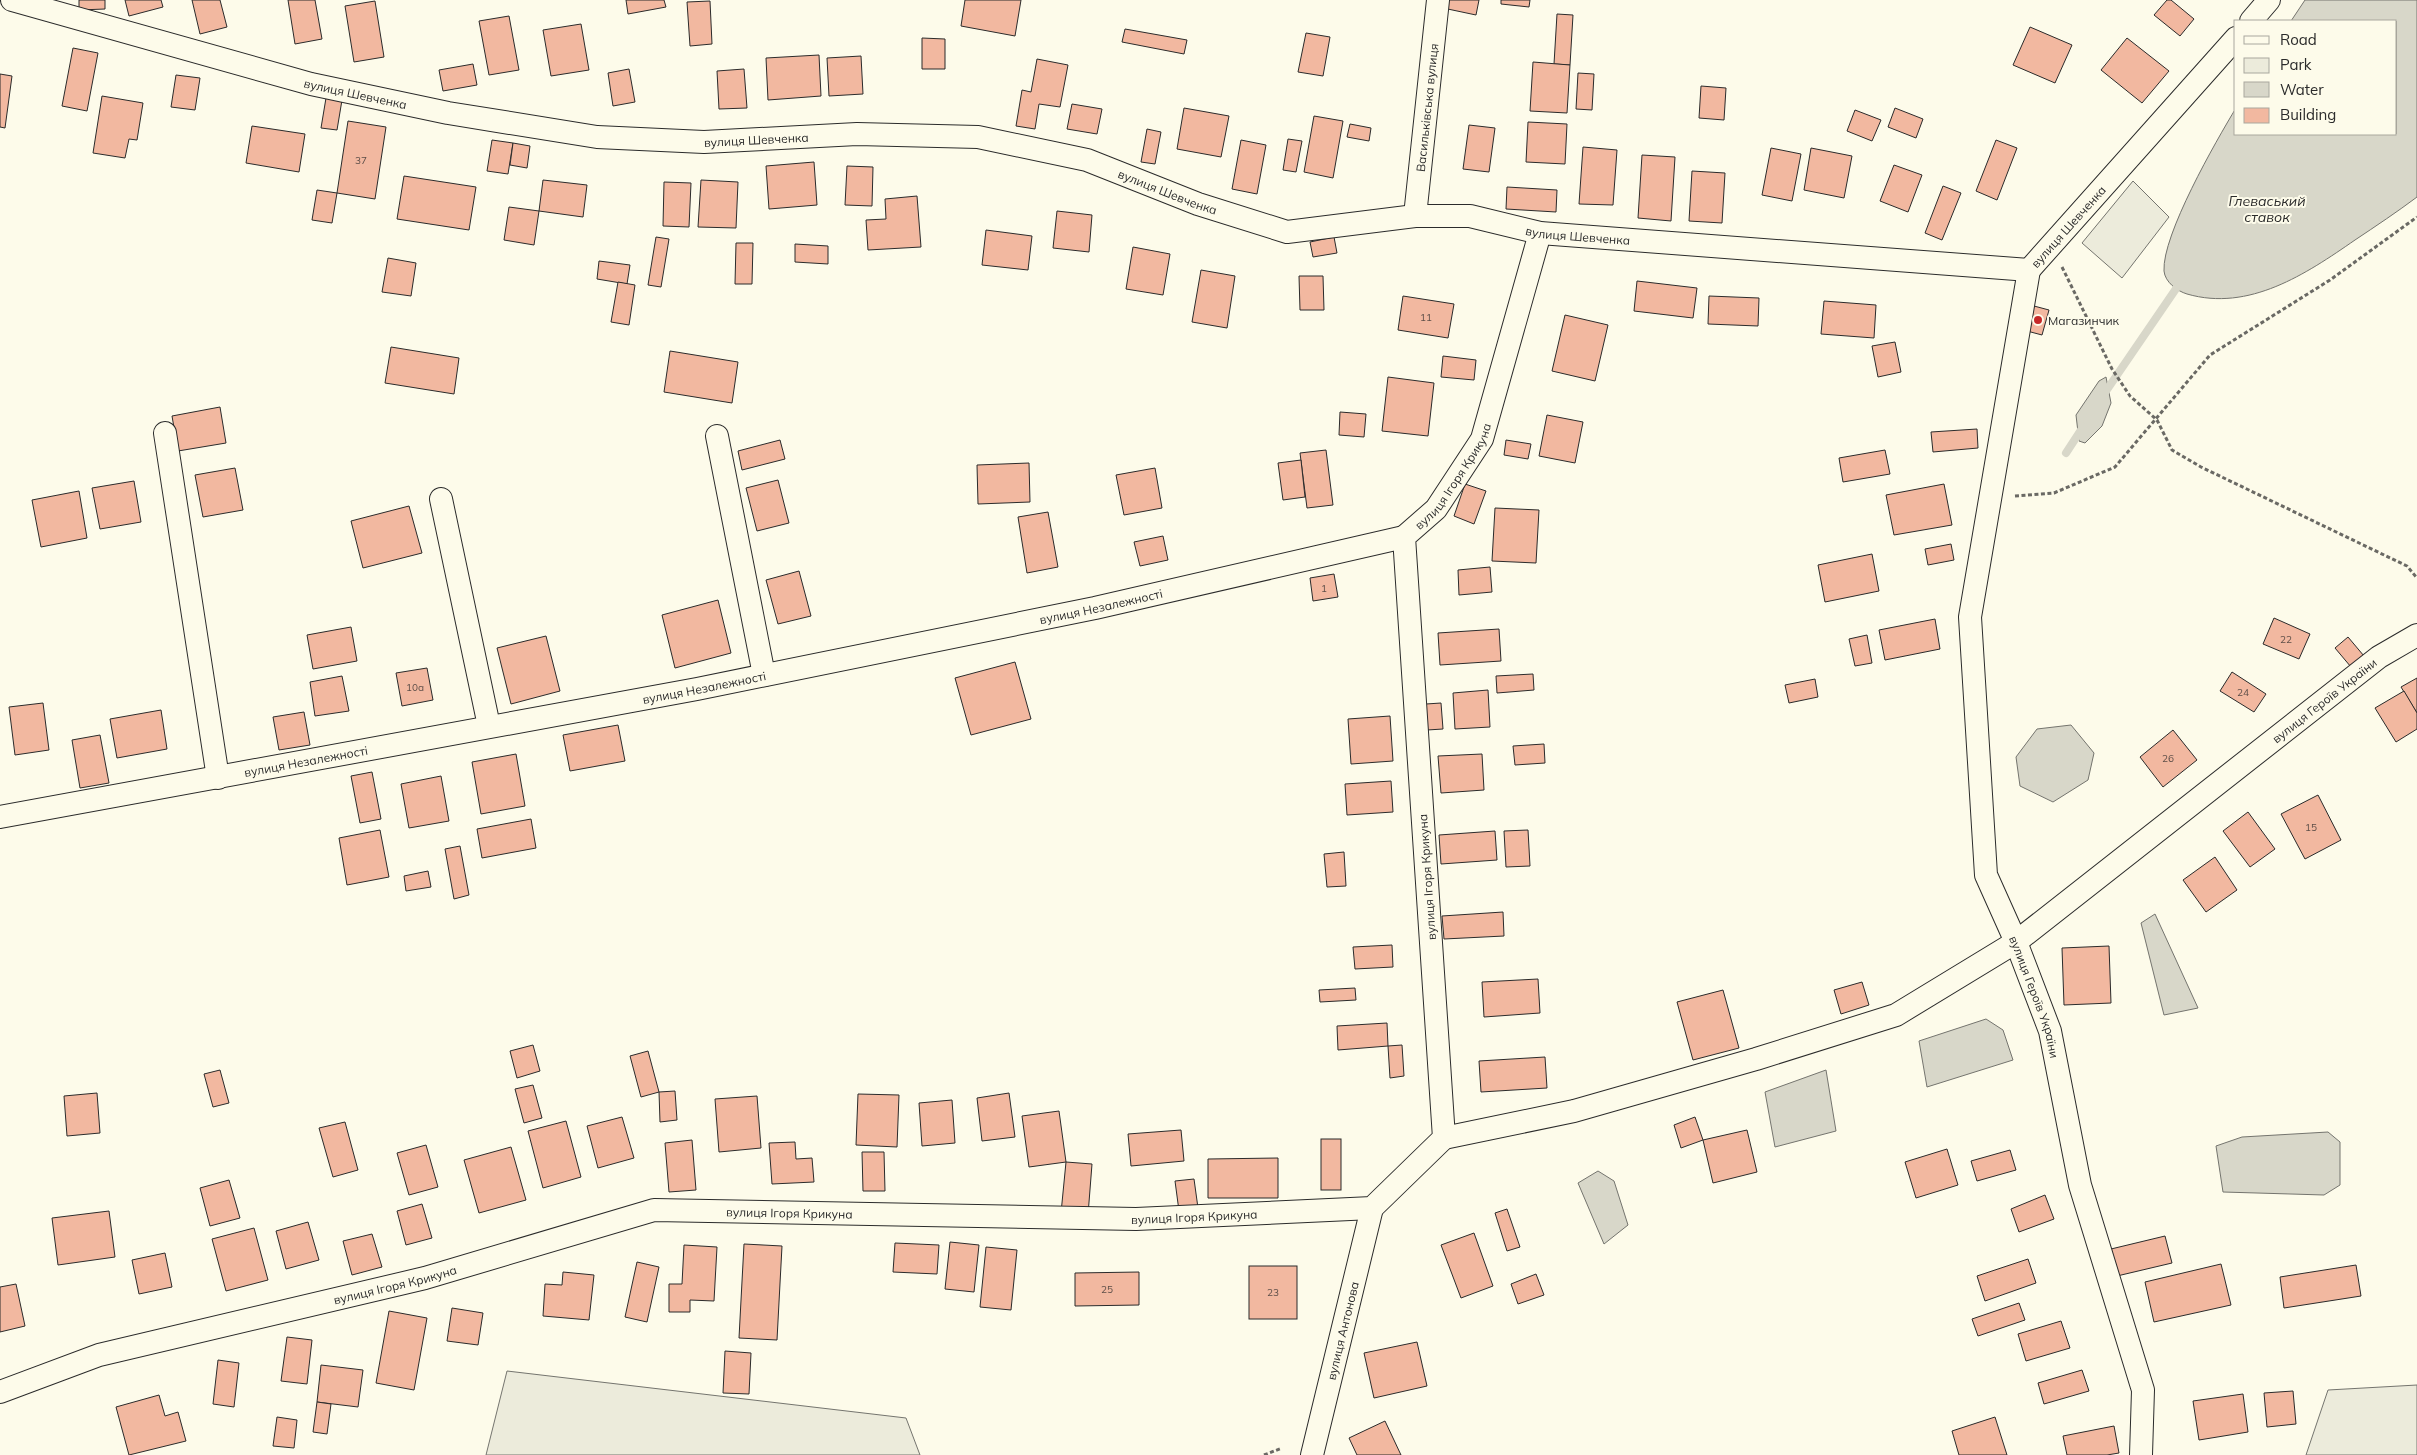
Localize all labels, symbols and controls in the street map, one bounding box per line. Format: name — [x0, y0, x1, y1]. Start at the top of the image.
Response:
legend — [2234, 20, 2397, 135]
text: Road — [2280, 30, 2317, 49]
street label: Васильківська вулиця — [1412, 43, 1441, 173]
text: Park — [2280, 55, 2312, 74]
street label: вулиця Шевченка — [302, 75, 408, 112]
text: Water — [2280, 80, 2324, 99]
text: Building — [2280, 105, 2336, 124]
street label: вулиця Шевченка — [704, 129, 809, 149]
house number: 37 — [355, 154, 367, 167]
street label: вулиця Шевченка — [1116, 166, 1219, 217]
street label: вулиця Шевченка — [2027, 182, 2109, 270]
water label: Глеваський ставок — [2228, 192, 2306, 226]
street label: вулиця Шевченка — [1524, 222, 1631, 247]
house number: 11 — [1420, 311, 1432, 324]
place label: Магазинчик — [2048, 313, 2120, 328]
marker: Магазинчик — [2032, 314, 2044, 326]
street label: вулиця Ігоря Крикуна — [1411, 421, 1494, 532]
house number: 1 — [1321, 582, 1327, 595]
street label: вулиця Незалежності — [1038, 585, 1164, 627]
house number: 22 — [2280, 633, 2292, 646]
street label: вулиця Героїв України — [2269, 654, 2379, 746]
street label: вулиця Незалежності — [641, 668, 767, 706]
house number: 10а — [406, 681, 424, 694]
house number: 24 — [2237, 686, 2249, 699]
street label: вулиця Незалежності — [243, 742, 369, 780]
house number: 26 — [2162, 752, 2174, 765]
street label: вулиця Ігоря Крикуна — [1415, 813, 1439, 941]
house number: 15 — [2305, 821, 2317, 834]
street label: вулиця Героїв України — [2007, 933, 2063, 1059]
street label: вулиця Ігоря Крикуна — [726, 1204, 853, 1221]
street label: вулиця Ігоря Крикуна — [1131, 1206, 1258, 1227]
street label: вулиця Ігоря Крикуна — [332, 1262, 458, 1307]
street label: вулиця Антонова — [1323, 1280, 1361, 1381]
house number: 25 — [1101, 1283, 1113, 1296]
house number: 23 — [1267, 1286, 1279, 1299]

